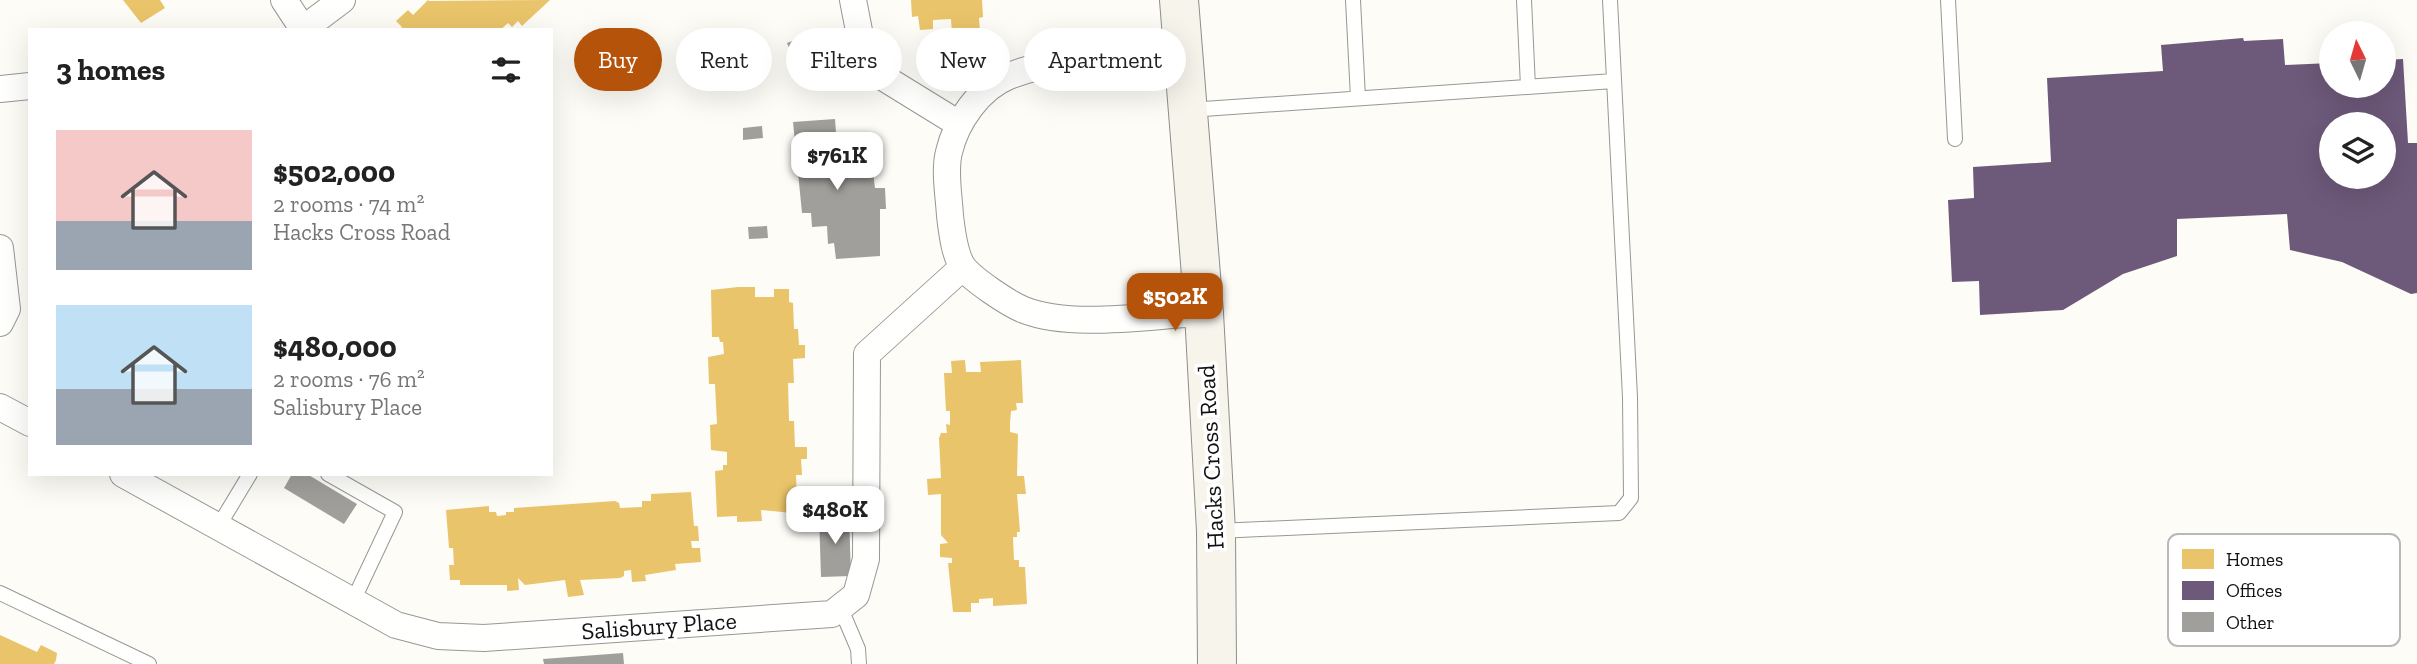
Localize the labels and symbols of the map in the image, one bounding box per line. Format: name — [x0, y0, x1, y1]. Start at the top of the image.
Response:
north arrow — [2319, 21, 2396, 98]
pin: $761K — [788, 132, 886, 192]
pin: $502K — [1126, 274, 1224, 333]
street label: Hacks Cross Road — [1191, 364, 1230, 550]
pin: $480K — [786, 486, 884, 546]
legend — [2168, 534, 2400, 646]
text: Homes — [2226, 548, 2283, 571]
text: Offices — [2226, 579, 2282, 602]
street label: Salisbury Place — [580, 606, 738, 645]
text: Other — [2226, 611, 2274, 634]

